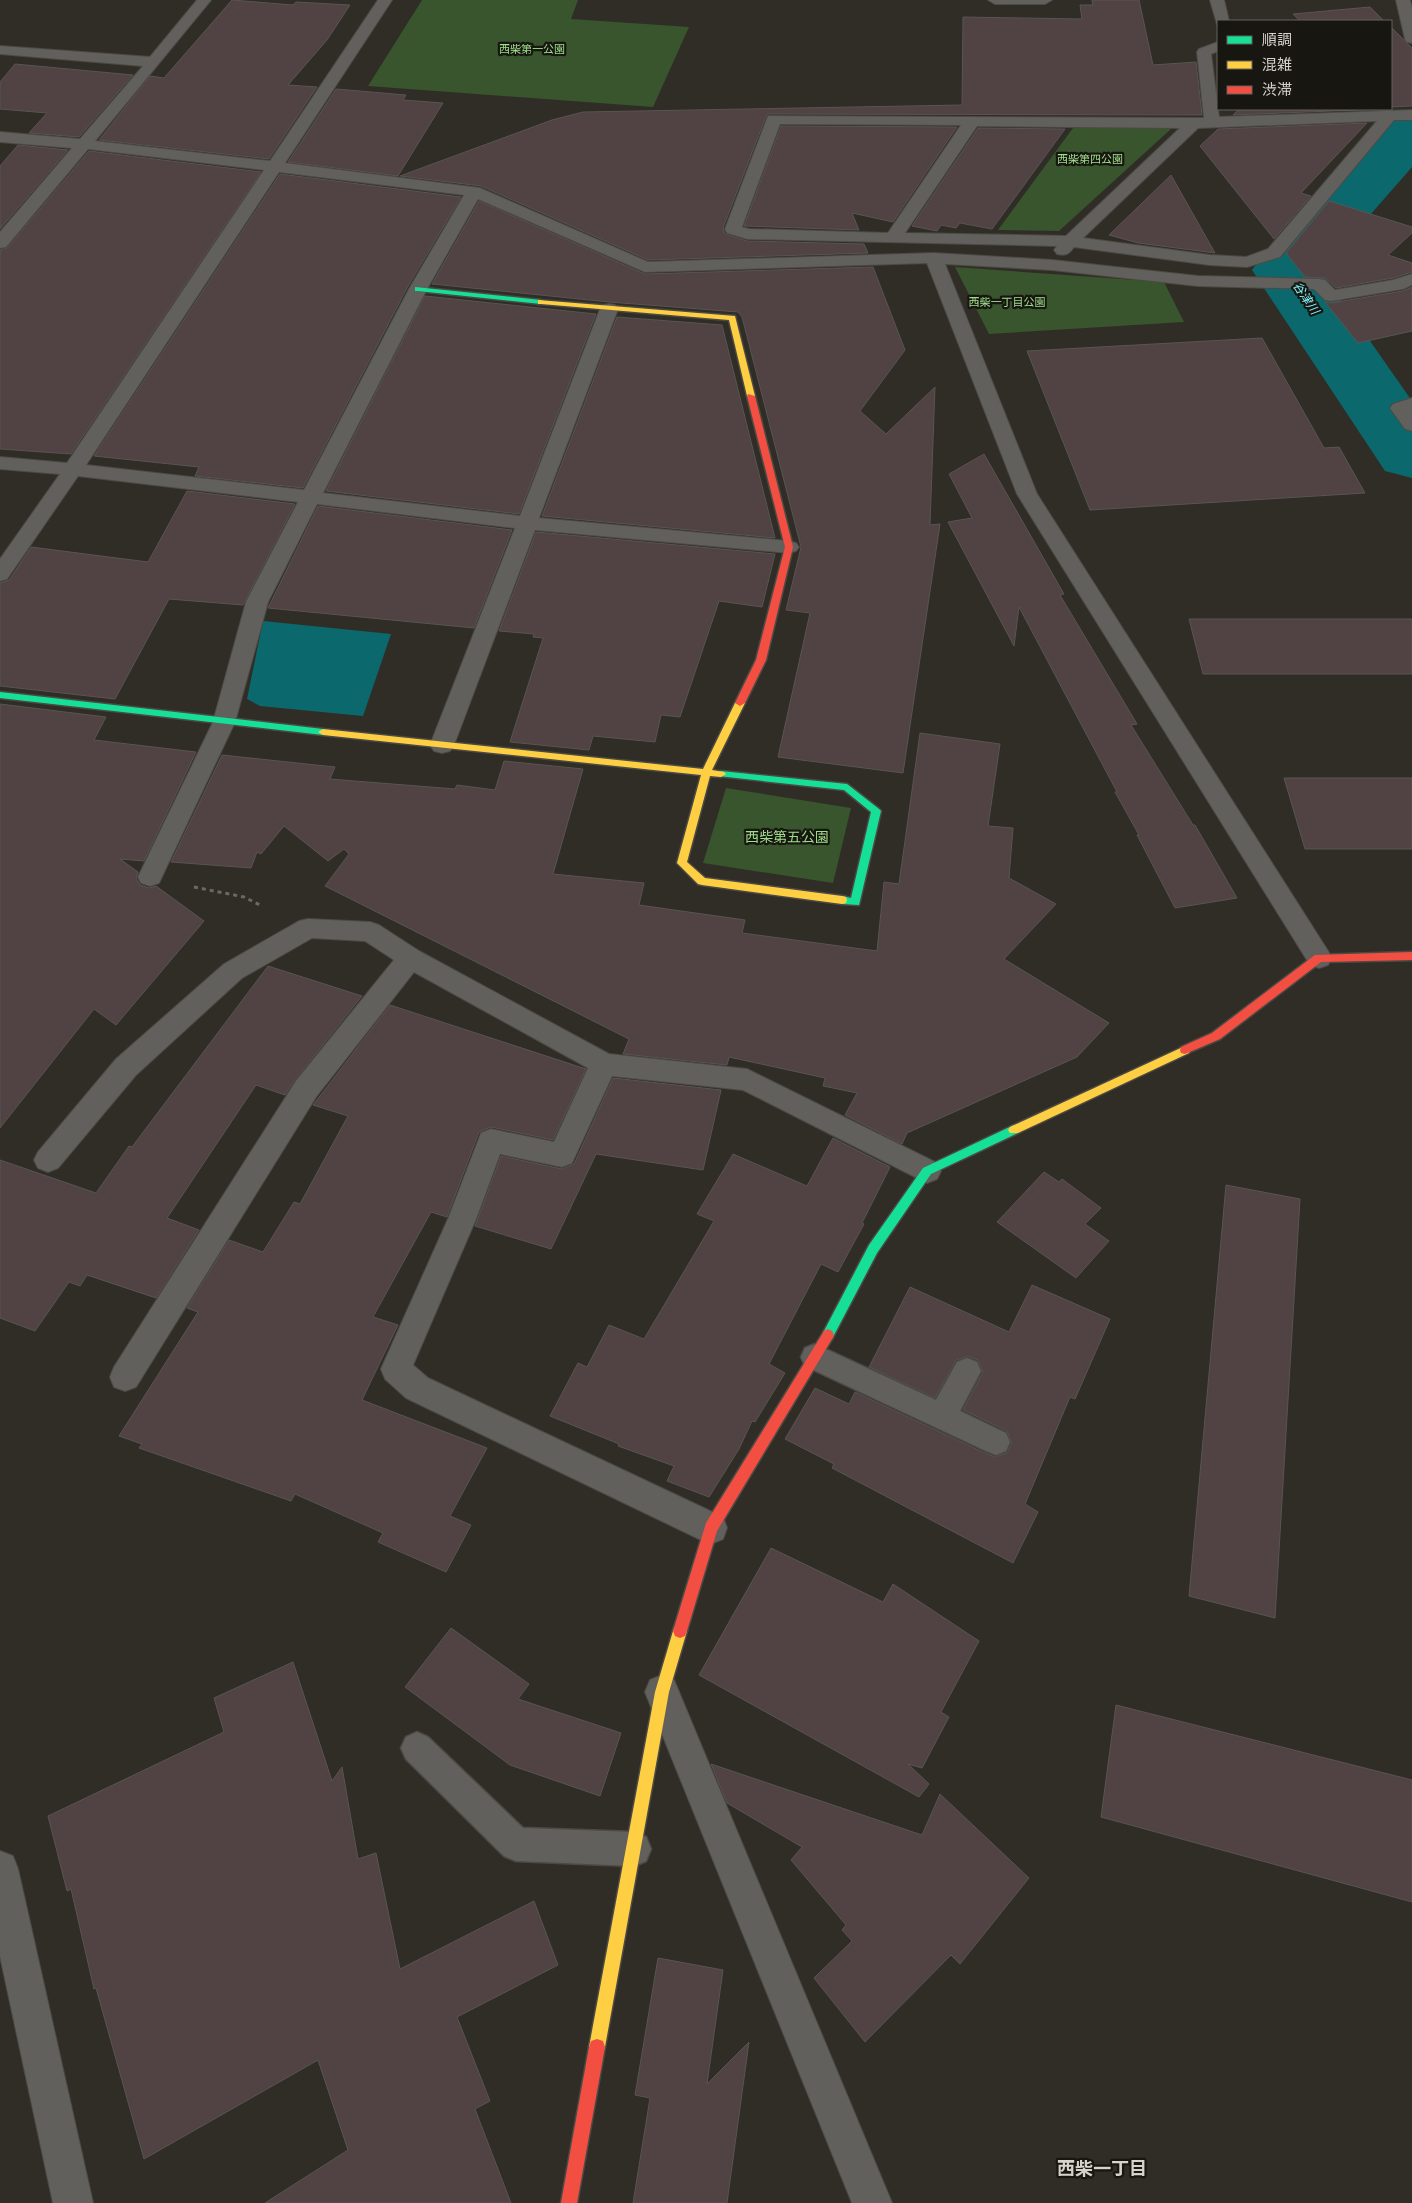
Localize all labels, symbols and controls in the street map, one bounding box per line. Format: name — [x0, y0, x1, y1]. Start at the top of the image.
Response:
legend — [1217, 20, 1392, 110]
text: 順調 — [1262, 31, 1292, 49]
park label: 西柴第一公園 — [499, 43, 565, 56]
text: 混雑 — [1262, 56, 1292, 74]
text: 渋滞 — [1262, 81, 1292, 99]
park label: 西柴第四公園 — [1057, 153, 1123, 166]
water label: 谷津川 — [1290, 279, 1323, 318]
park label: 西柴一丁目公園 — [969, 296, 1046, 309]
park label: 西柴第五公園 — [745, 829, 829, 845]
district label: 西柴一丁目 — [1057, 2158, 1147, 2179]

